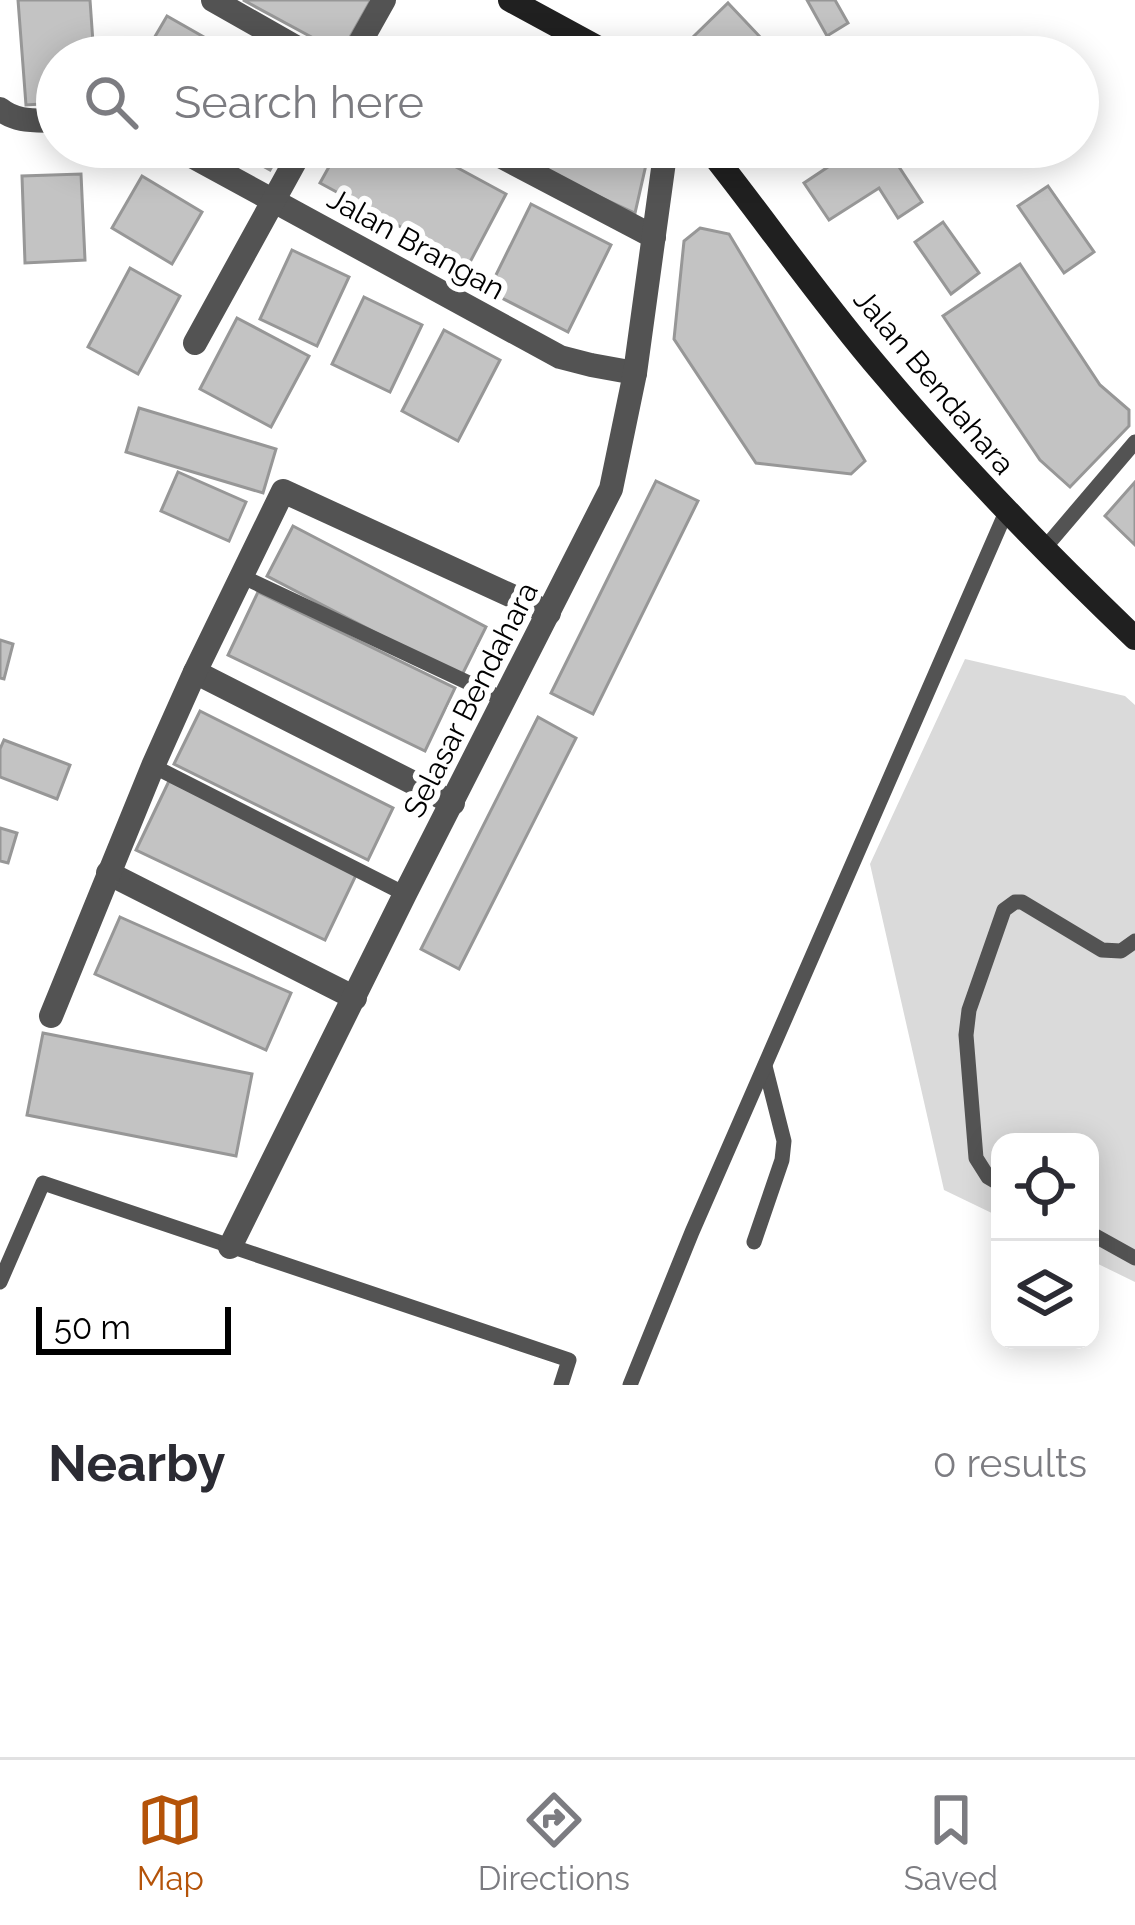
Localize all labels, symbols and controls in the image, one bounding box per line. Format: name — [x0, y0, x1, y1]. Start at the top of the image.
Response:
search box — [36, 36, 1099, 168]
icon: search — [78, 69, 144, 135]
text: Search here — [174, 76, 424, 129]
street label: Jalan Brangan — [322, 181, 511, 307]
street label: Jalan Bendahara — [847, 282, 1022, 481]
street label: Selasar Bendahara — [396, 576, 545, 823]
map controls — [991, 1133, 1099, 1349]
button: locate — [991, 1133, 1099, 1241]
button: layers — [991, 1241, 1099, 1349]
scale bar — [36, 1301, 231, 1354]
text: 50 m — [54, 1308, 131, 1347]
text: Nearby — [48, 1433, 225, 1493]
text: 0 results — [933, 1440, 1087, 1486]
tab: Map — [137, 1787, 204, 1898]
tab: Directions — [478, 1787, 630, 1898]
tab: Saved — [904, 1787, 998, 1898]

